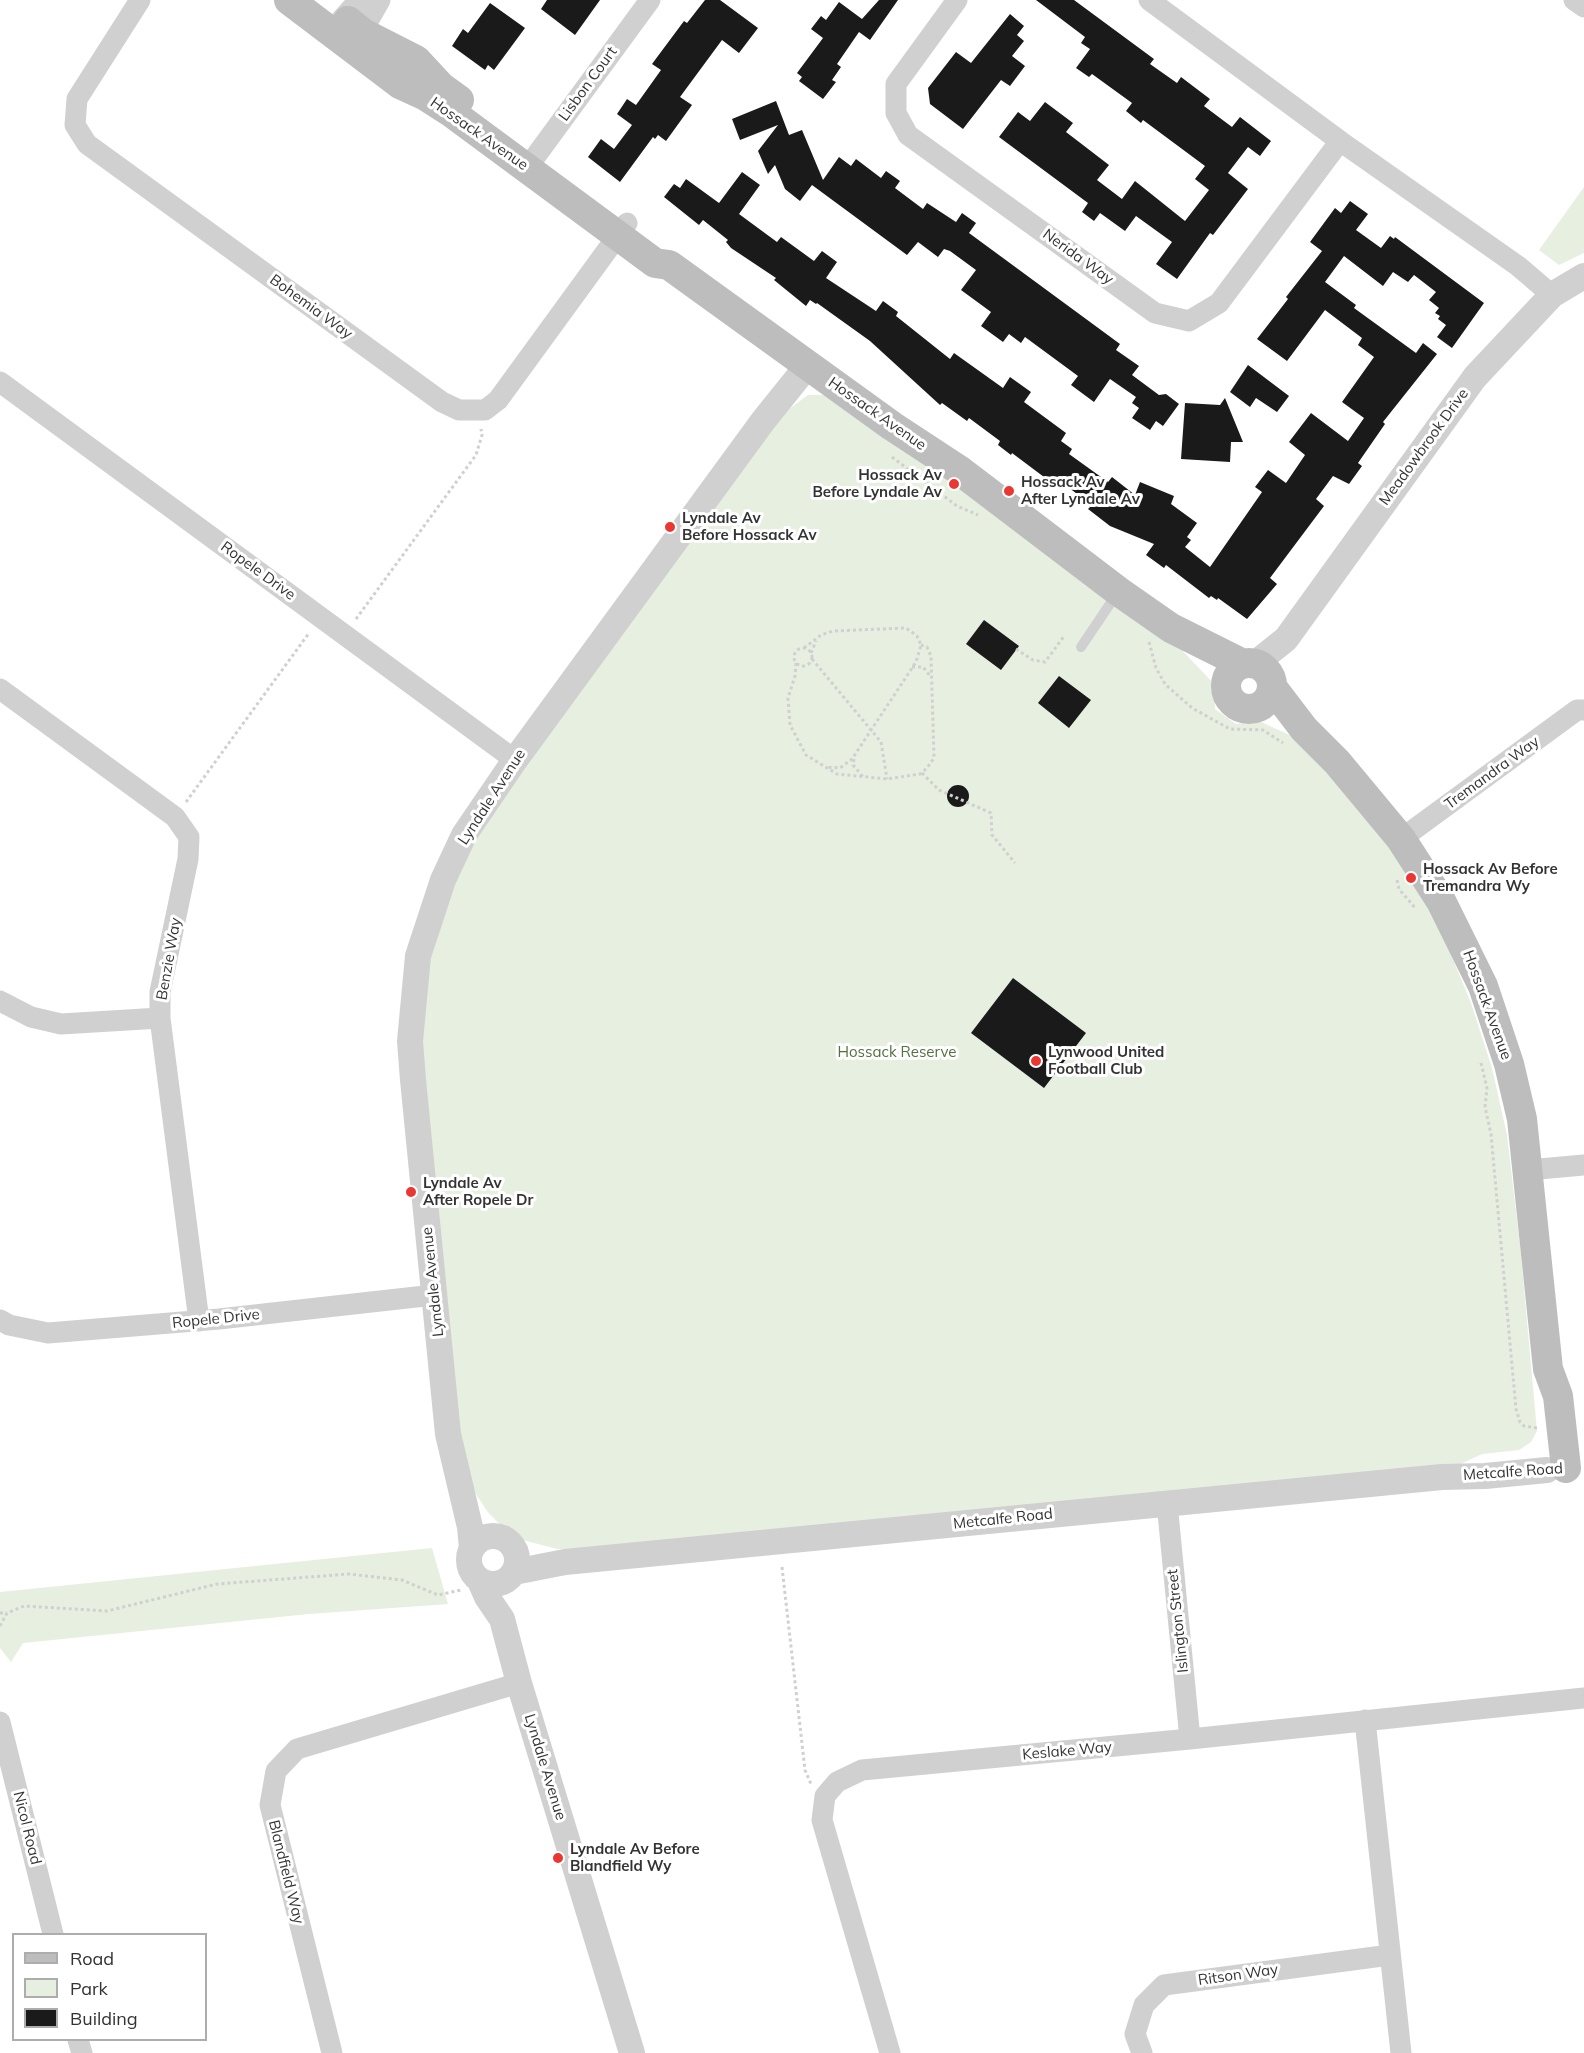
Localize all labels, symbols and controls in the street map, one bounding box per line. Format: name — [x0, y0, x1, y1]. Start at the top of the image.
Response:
street label: Lisbon Court — [555, 43, 621, 125]
street label: Hossack Avenue — [427, 94, 531, 174]
street label: Nerida Way — [1039, 225, 1117, 289]
street label: Bohemia Way — [266, 271, 356, 343]
street label: Hossack Avenue — [825, 374, 929, 454]
street label: Meadowbrook Drive — [1376, 385, 1472, 509]
place label: Hossack Av Before Lyndale Av — [812, 466, 942, 501]
place label: Hossack Av After Lyndale Av — [1021, 473, 1140, 508]
marker: Hossack Av Before Lyndale Av — [947, 477, 961, 491]
marker: Hossack Av After Lyndale Av — [1002, 484, 1016, 498]
place label: Lyndale Av Before Hossack Av — [682, 509, 817, 544]
marker: Lyndale Av Before Hossack Av — [663, 520, 677, 534]
street label: Ropele Drive — [217, 538, 299, 604]
street label: Tremandra Way — [1441, 733, 1543, 813]
street label: Lyndale Avenue — [454, 746, 530, 848]
place label: Hossack Av Before Tremandra Wy — [1423, 860, 1558, 895]
marker: Hossack Av Before Tremandra Wy — [1404, 871, 1418, 885]
street label: Benzie Way — [153, 916, 185, 1002]
street label: Hossack Avenue — [1459, 948, 1515, 1062]
park label: Hossack Reserve — [838, 1043, 956, 1061]
place label: Lynwood United Football Club — [1048, 1043, 1164, 1078]
marker: Lynwood United Football Club — [1029, 1054, 1043, 1068]
place label: Lyndale Av After Ropele Dr — [423, 1174, 533, 1209]
marker: Lyndale Av After Ropele Dr — [404, 1185, 418, 1199]
street label: Lyndale Avenue — [418, 1226, 448, 1338]
street label: Ropele Drive — [171, 1305, 261, 1333]
street label: Metcalfe Road — [1463, 1460, 1563, 1484]
street label: Metcalfe Road — [952, 1505, 1054, 1533]
street label: Islington Street — [1164, 1568, 1192, 1674]
street label: Lyndale Avenue — [520, 1712, 570, 1822]
street label: Keslake Way — [1021, 1738, 1113, 1764]
street label: Nicol Road — [9, 1789, 45, 1867]
street label: Blandfield Way — [264, 1818, 308, 1926]
place label: Lyndale Av Before Blandfield Wy — [570, 1840, 700, 1875]
marker: Lyndale Av Before Blandfield Wy — [551, 1851, 565, 1865]
legend — [12, 1933, 207, 2041]
text: Road — [70, 1947, 114, 1970]
street label: Ritson Way — [1197, 1960, 1279, 1990]
text: Park — [70, 1977, 108, 2000]
text: Building — [70, 2007, 138, 2030]

